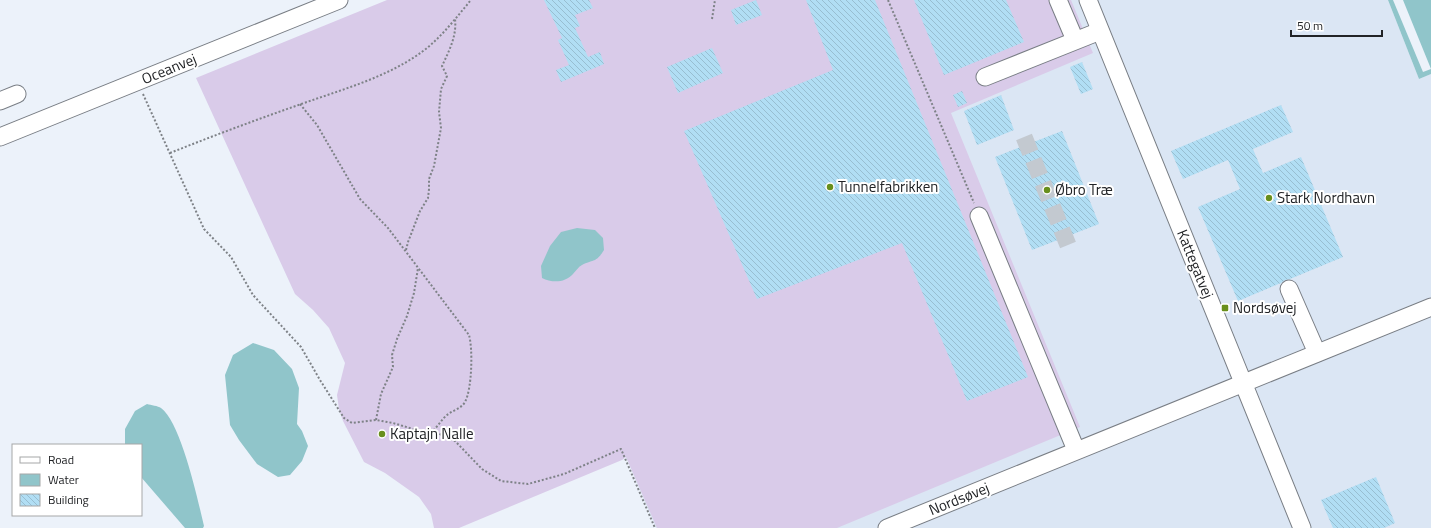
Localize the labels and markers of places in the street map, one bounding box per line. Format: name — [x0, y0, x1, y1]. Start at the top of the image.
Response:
place label: Tunnelfabrikken — [838, 175, 938, 198]
place label: Øbro Træ — [1055, 178, 1113, 201]
marker: Tunnelfabrikken — [825, 182, 835, 192]
marker: Øbro Træ — [1042, 185, 1052, 195]
place label: Stark Nordhavn — [1277, 186, 1375, 209]
marker: Stark Nordhavn — [1264, 193, 1274, 203]
place label: Nordsøvej — [1233, 296, 1297, 319]
marker: Nordsøvej — [1220, 303, 1230, 313]
place label: Kaptajn Nalle — [390, 422, 474, 445]
marker: Kaptajn Nalle — [377, 429, 387, 439]

